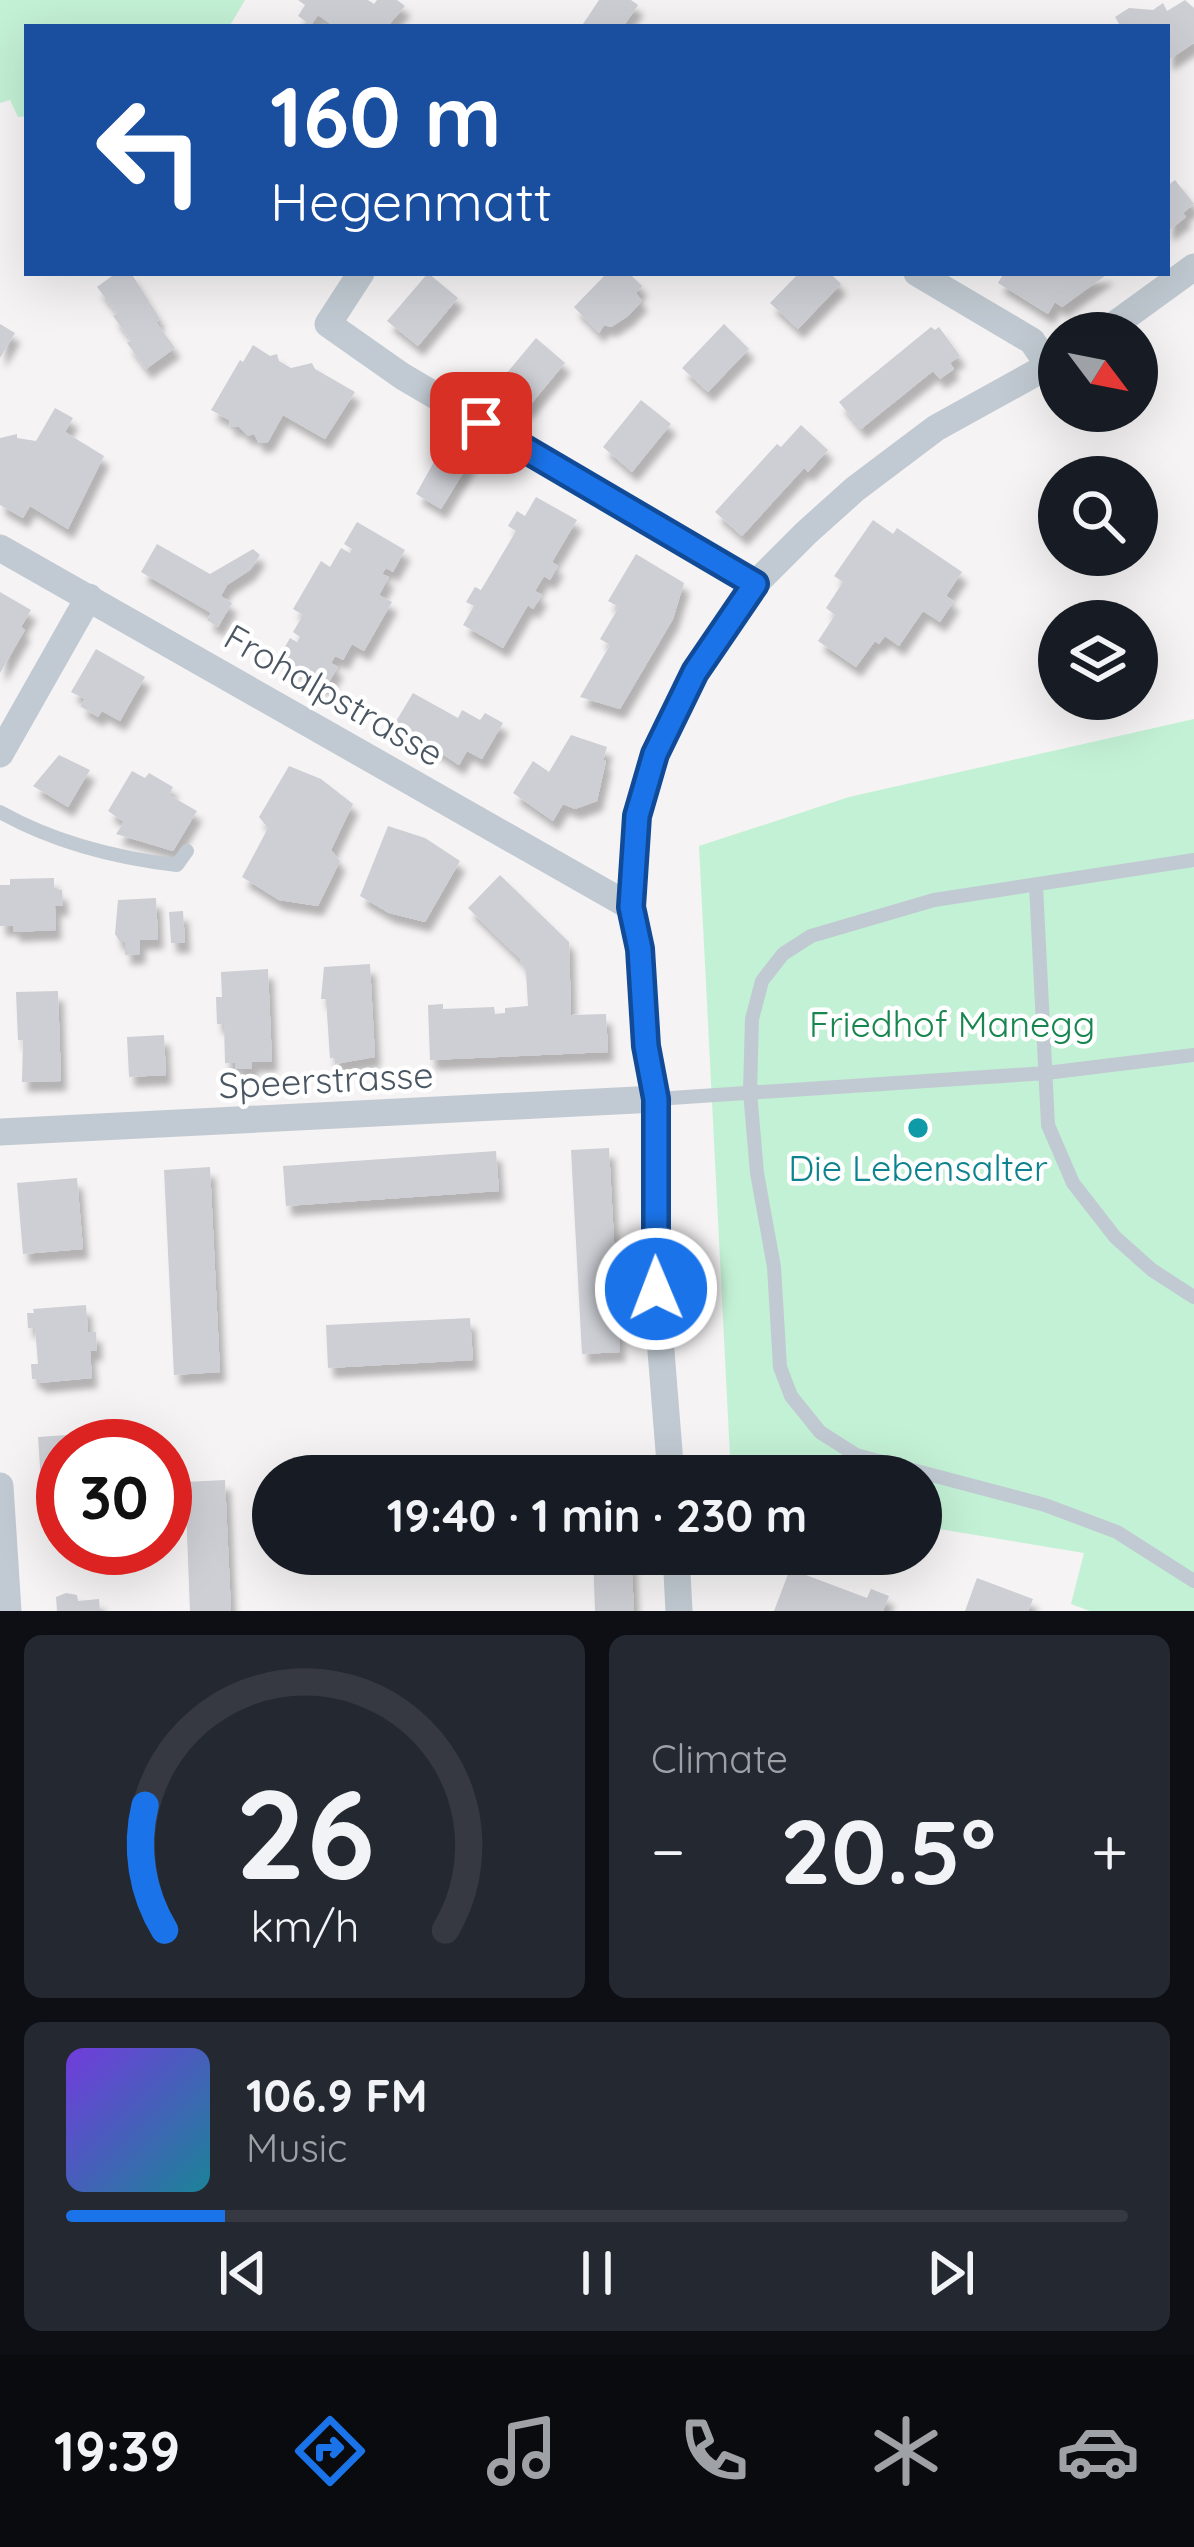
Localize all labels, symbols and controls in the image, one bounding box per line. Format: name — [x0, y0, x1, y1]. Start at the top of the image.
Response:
text: 160 m — [270, 63, 502, 168]
icon: left — [72, 72, 228, 228]
text: Hegenmatt — [270, 167, 552, 235]
north arrow — [1038, 312, 1158, 432]
map controls — [1038, 312, 1158, 720]
pin — [430, 372, 532, 474]
icon: arrive — [448, 390, 514, 456]
button: search — [1038, 456, 1158, 576]
button: layers — [1038, 600, 1158, 720]
street label: Frohalpstrasse — [217, 614, 452, 775]
park label: Friedhof Manegg — [809, 1001, 1095, 1046]
street label: Speerstrasse — [217, 1051, 435, 1108]
marker: Die Lebensalter — [905, 1115, 931, 1141]
place label: Die Lebensalter — [788, 1145, 1048, 1190]
position arrow — [593, 1226, 719, 1352]
speed limit sign: 30 — [36, 1419, 192, 1575]
text: 19:40 · 1 min · 230 m — [387, 1487, 807, 1543]
text: Climate — [651, 1734, 788, 1783]
text: 26 — [234, 1754, 375, 1910]
text: 20.5° — [780, 1794, 996, 1907]
text: − — [651, 1809, 685, 1892]
text: + — [1091, 1809, 1128, 1892]
text: km/h — [250, 1898, 359, 1952]
text: 106.9 FM — [246, 2067, 428, 2123]
text: Music — [246, 2123, 347, 2172]
icon: previous — [210, 2240, 276, 2306]
icon: pause — [564, 2240, 630, 2306]
icon: next — [918, 2240, 984, 2306]
icon: directions — [288, 2409, 372, 2493]
icon: music — [480, 2409, 564, 2493]
icon: phone — [672, 2409, 756, 2493]
icon: climate — [864, 2409, 948, 2493]
icon: car — [1056, 2409, 1140, 2493]
text: 19:39 — [54, 2417, 180, 2485]

